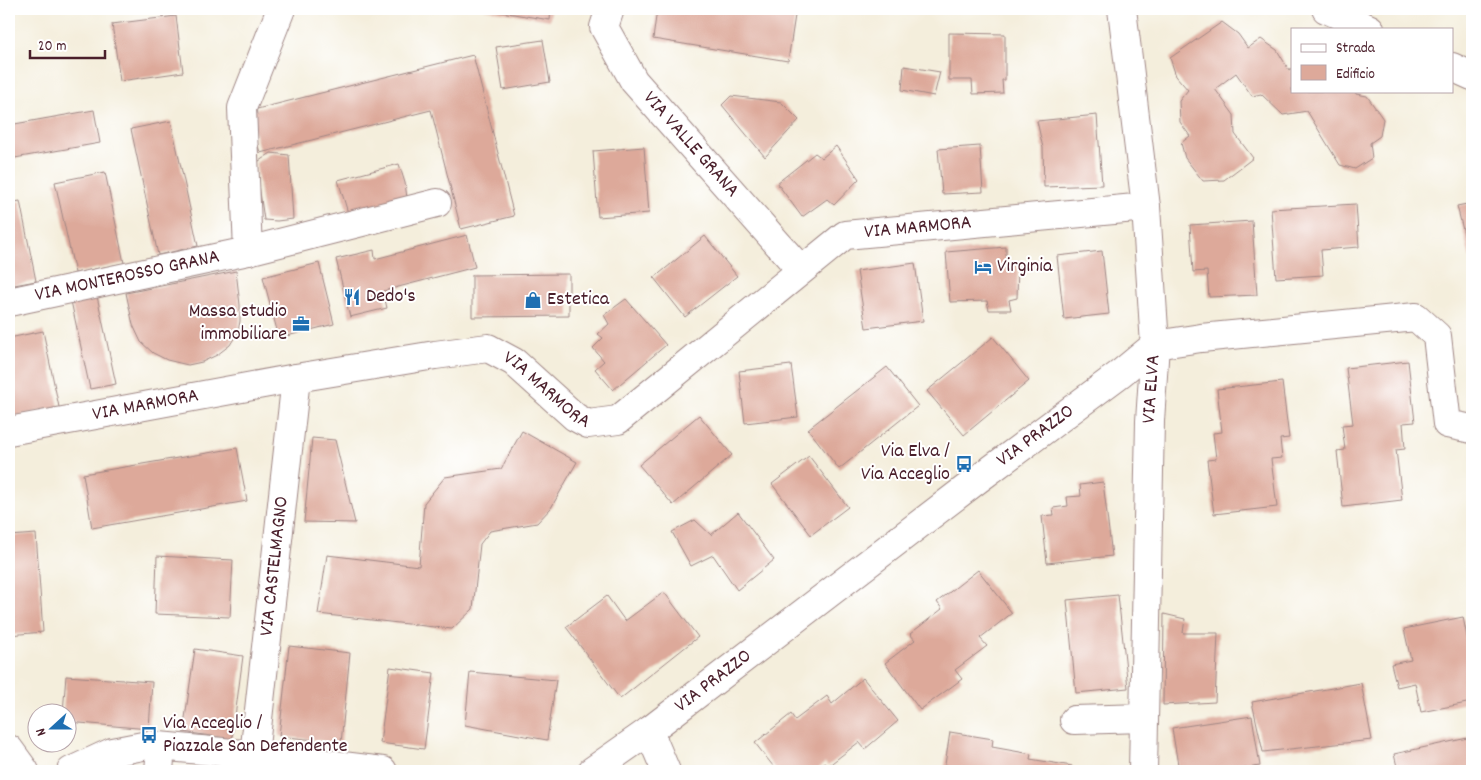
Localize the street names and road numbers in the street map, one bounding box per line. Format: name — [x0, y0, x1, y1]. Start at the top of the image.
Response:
street label: VIA VALLE GRANA — [636, 86, 745, 204]
street label: VIA MARMORA — [863, 209, 973, 247]
street label: VIA MONTEROSSO GRANA — [32, 243, 222, 310]
street label: VIA MARMORA — [498, 345, 595, 436]
street label: VIA ELVA — [1136, 353, 1168, 424]
street label: VIA MARMORA — [90, 382, 201, 429]
street label: VIA PRAZZO — [991, 398, 1080, 474]
street label: VIA CASTELMAGNO — [253, 495, 297, 637]
street label: VIA PRAZZO — [669, 643, 758, 720]

